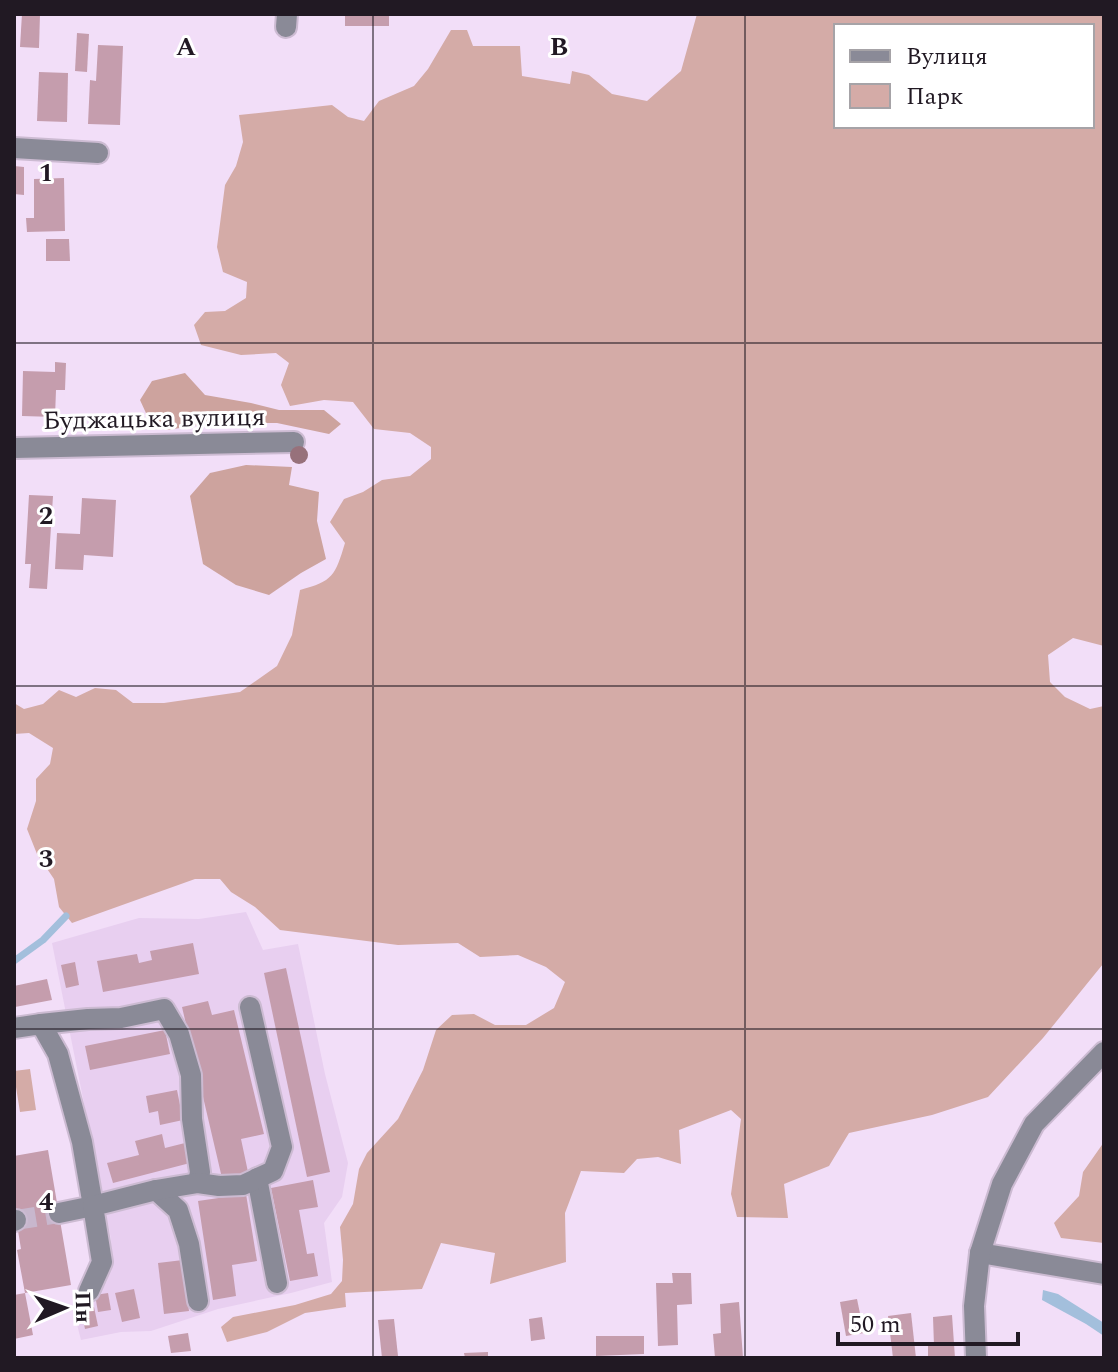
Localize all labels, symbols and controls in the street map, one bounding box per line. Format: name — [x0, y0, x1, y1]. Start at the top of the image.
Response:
legend — [834, 24, 1094, 128]
text: A — [176, 27, 196, 67]
text: B — [550, 27, 568, 67]
text: Вулиця — [906, 39, 988, 75]
text: Парк — [906, 79, 963, 115]
text: 1 — [39, 153, 53, 193]
street label: Буджацька вулиця — [42, 397, 266, 441]
text: 2 — [39, 496, 53, 536]
text: 3 — [39, 839, 53, 879]
text: 4 — [39, 1182, 54, 1222]
north arrow — [24, 1268, 104, 1348]
text: Пн — [65, 1291, 100, 1324]
scale bar — [838, 1296, 1018, 1346]
text: 50 m — [850, 1307, 901, 1343]

